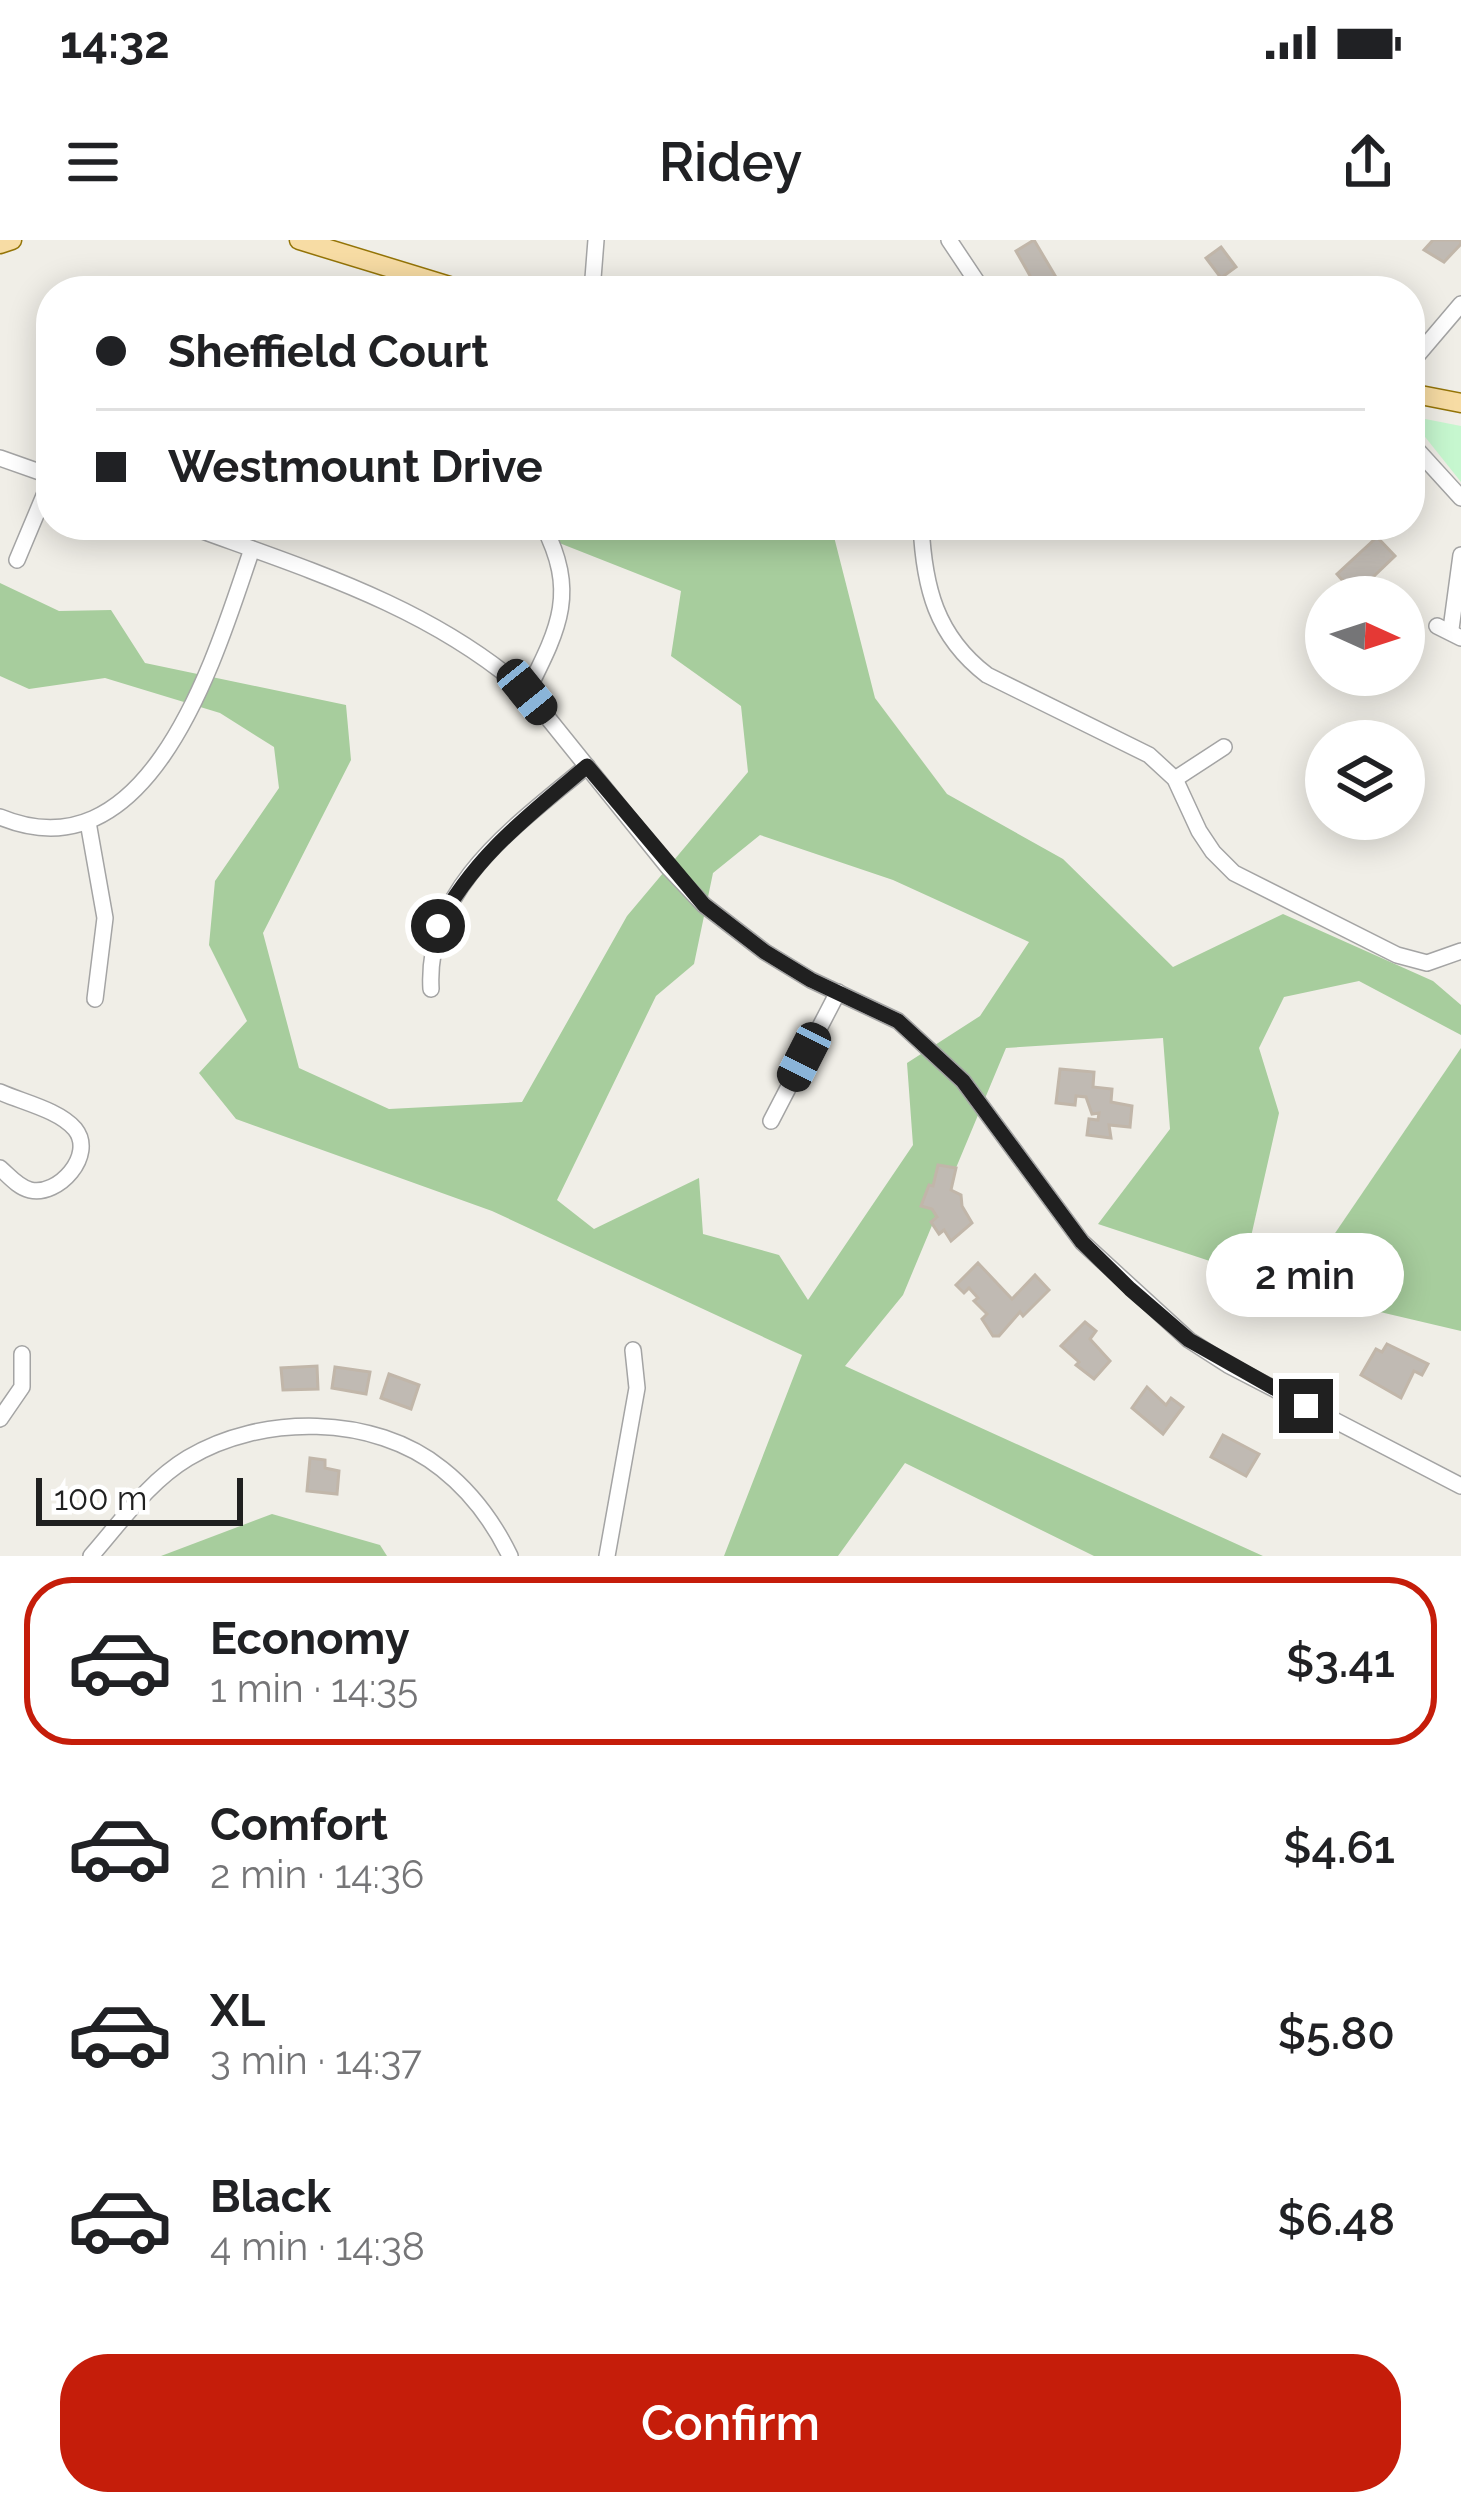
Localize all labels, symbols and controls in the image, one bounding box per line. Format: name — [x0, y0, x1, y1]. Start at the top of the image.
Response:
text: 14:32 — [60, 16, 170, 69]
icon: menu — [60, 129, 126, 195]
icon: share — [1335, 129, 1401, 195]
text: Ridey — [659, 130, 802, 194]
text: Sheffield Court — [168, 325, 488, 378]
text: Westmount Drive — [168, 440, 543, 493]
north arrow — [1305, 576, 1425, 696]
map controls — [1305, 576, 1425, 840]
car — [490, 653, 564, 731]
button: layers — [1305, 720, 1425, 840]
route start — [411, 899, 465, 953]
car — [772, 1017, 836, 1097]
callout: 2 min — [1207, 1232, 1405, 1316]
text: 2 min — [1255, 1252, 1355, 1298]
route end — [1279, 1379, 1333, 1433]
scale bar — [36, 1472, 243, 1525]
text: 100 m — [54, 1479, 147, 1518]
icon: car — [66, 1607, 174, 1715]
text: Economy — [210, 1612, 410, 1665]
text: $3.41 — [1286, 1635, 1395, 1688]
text: 1 min · 14:35 — [210, 1665, 418, 1711]
icon: car — [66, 1793, 174, 1901]
text: Comfort — [210, 1798, 388, 1851]
text: $4.61 — [1283, 1821, 1395, 1874]
text: 2 min · 14:36 — [210, 1851, 424, 1897]
icon: car — [66, 1979, 174, 2087]
text: XL — [210, 1984, 265, 2037]
text: $5.80 — [1278, 2007, 1395, 2060]
text: 3 min · 14:37 — [210, 2037, 422, 2083]
icon: car — [66, 2165, 174, 2273]
text: Black — [210, 2170, 331, 2223]
text: $6.48 — [1277, 2193, 1395, 2246]
text: 4 min · 14:38 — [210, 2223, 425, 2269]
button: Confirm — [60, 2354, 1401, 2492]

